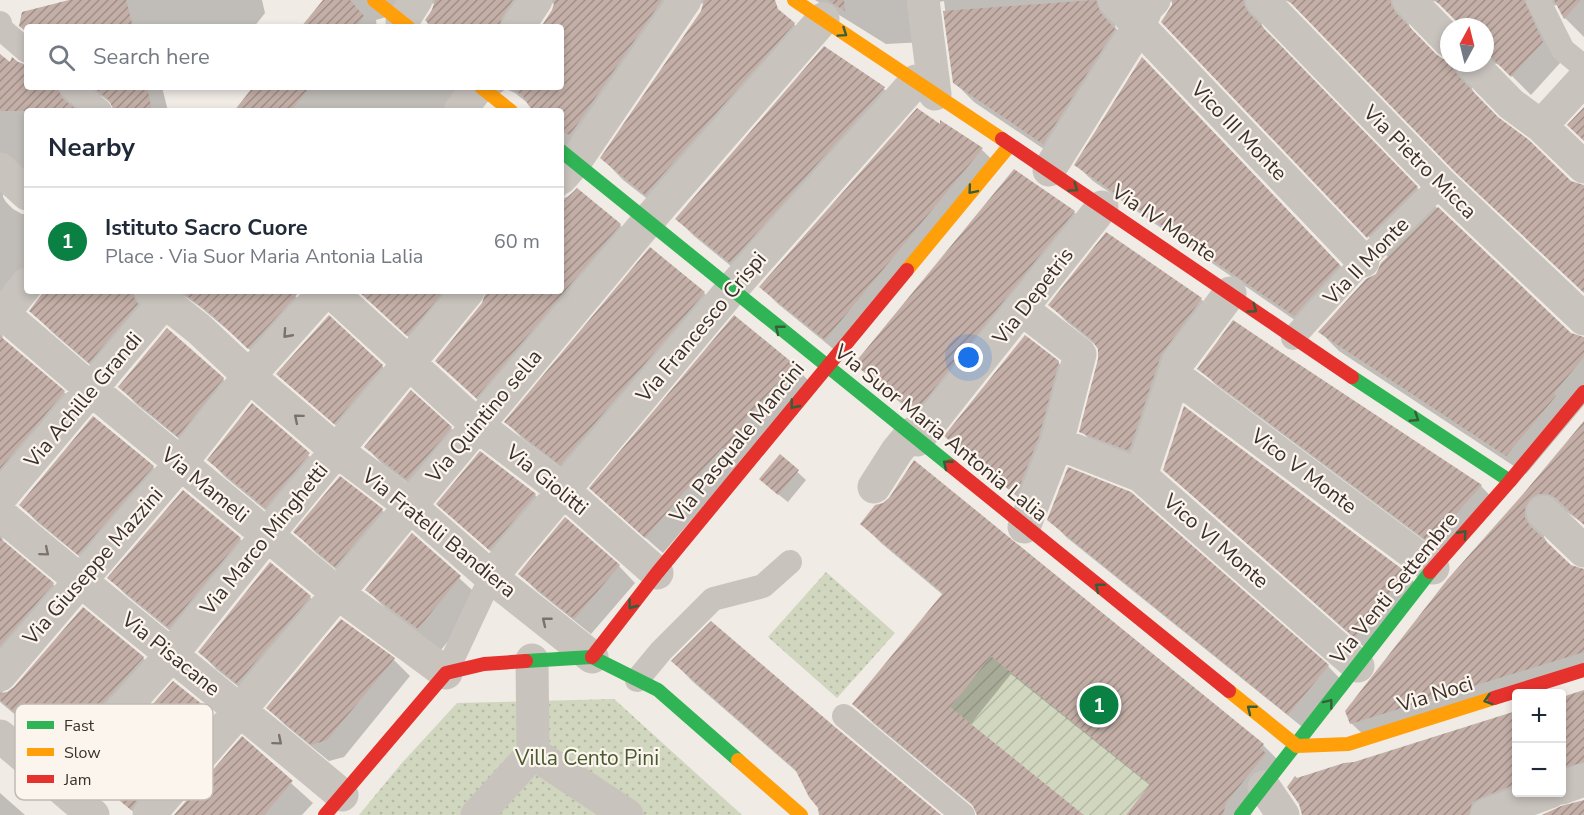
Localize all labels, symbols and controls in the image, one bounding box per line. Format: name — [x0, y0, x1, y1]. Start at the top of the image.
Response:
north arrow — [1440, 18, 1494, 72]
search box — [24, 24, 564, 90]
one-way arrow — [836, 25, 847, 36]
icon: search — [45, 41, 78, 74]
text: Search here — [93, 42, 210, 72]
street label: Vico III Monte — [1184, 75, 1293, 187]
street label: Via Pietro Micca — [1356, 98, 1483, 225]
text: Nearby — [48, 130, 135, 165]
street label: Via IV Monte — [1105, 177, 1222, 268]
one-way arrow — [1068, 181, 1079, 192]
one-way arrow — [968, 183, 979, 194]
street label: Via II Monte — [1316, 211, 1415, 312]
text: Istituto Sacro Cuore — [105, 213, 308, 243]
text: 1 — [62, 228, 74, 255]
text: 60 m — [494, 228, 540, 255]
street label: Via Depetris — [986, 242, 1080, 351]
text: Place · Via Suor Maria Antonia Lalia — [105, 243, 423, 270]
street label: Via Francesco Crispi — [629, 246, 772, 409]
one-way arrow — [1246, 302, 1257, 313]
one-way arrow — [775, 325, 786, 336]
street label: Via Achille Grandi — [17, 326, 148, 475]
one-way arrow — [283, 327, 294, 337]
street label: Via Suor Maria Antonia Lalia — [828, 337, 1054, 528]
street label: Via Quintino sella — [419, 343, 548, 490]
your location — [954, 343, 983, 372]
street label: Via Pasquale Mancini — [663, 355, 811, 529]
one-way arrow — [791, 398, 802, 409]
one-way arrow — [1408, 411, 1419, 422]
one-way arrow — [294, 414, 305, 425]
street label: Vico V Monte — [1245, 421, 1363, 520]
street label: Via Giolitti — [499, 438, 594, 522]
street label: Via Mameli — [155, 440, 255, 529]
street label: Via Marco Minghetti — [193, 457, 334, 622]
street label: Via Fratelli Bandiera — [355, 461, 522, 604]
one-way arrow — [943, 461, 954, 472]
street label: Via Giuseppe Mazzini — [16, 481, 169, 652]
street label: Vico VI Monte — [1157, 487, 1275, 595]
street label: Via Venti Settembre — [1323, 506, 1464, 671]
one-way arrow — [1456, 530, 1467, 541]
one-way arrow — [38, 544, 49, 555]
one-way arrow — [1095, 583, 1106, 594]
one-way arrow — [628, 599, 639, 610]
street label: Via Pisacane — [115, 605, 226, 702]
one-way arrow — [542, 617, 553, 628]
street label: Via Noci — [1393, 669, 1476, 719]
pin: 1 — [1080, 682, 1118, 728]
map controls — [1512, 689, 1566, 797]
button: + — [1512, 689, 1566, 743]
one-way arrow — [1483, 693, 1494, 705]
one-way arrow — [1322, 699, 1333, 710]
legend — [15, 704, 213, 800]
one-way arrow — [1247, 706, 1258, 717]
text: Fast — [64, 715, 95, 737]
one-way arrow — [271, 734, 282, 745]
text: Slow — [64, 742, 101, 764]
button: − — [1512, 743, 1566, 797]
park label: Villa Cento Pini — [514, 744, 659, 772]
text: Jam — [63, 769, 91, 791]

